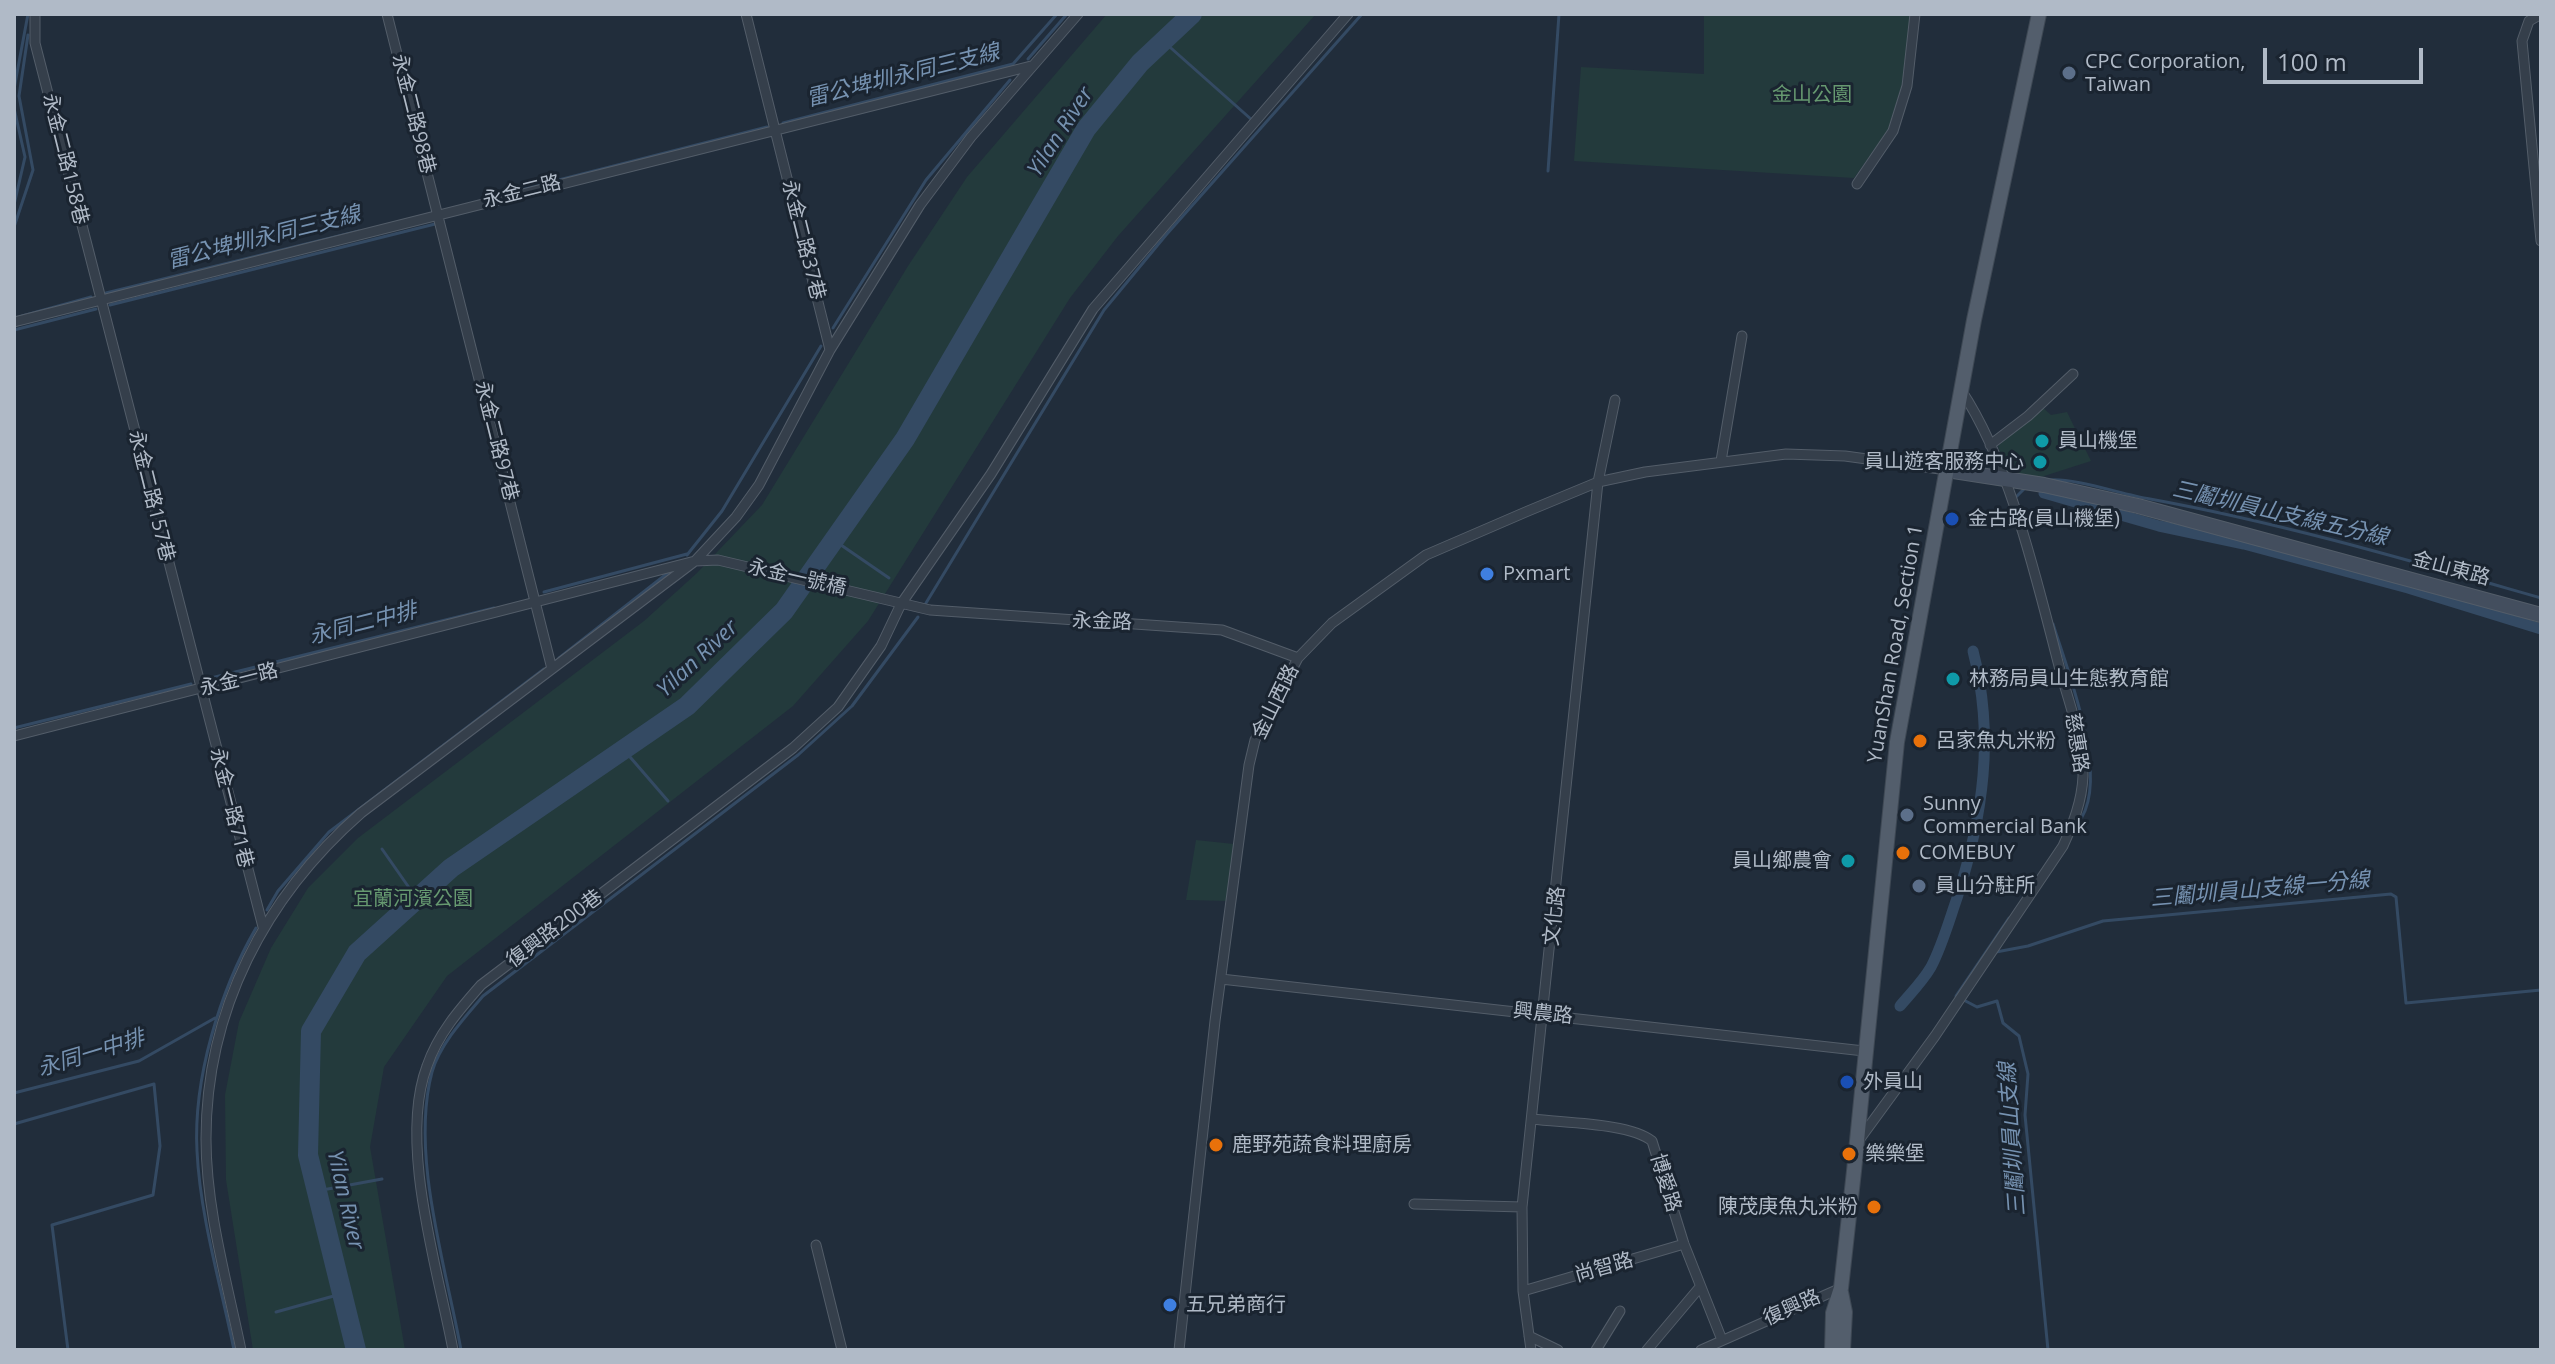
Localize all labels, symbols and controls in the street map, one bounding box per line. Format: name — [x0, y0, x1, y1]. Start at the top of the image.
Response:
scale bar — [2267, 32, 2427, 82]
water label: 雷公埤圳永同三支線 — [804, 39, 1002, 113]
text: 100 m — [2277, 45, 2347, 78]
place label: CPC Corporation, Taiwan — [2085, 50, 2245, 97]
street label: 永金二路98巷 — [386, 51, 440, 177]
marker: CPC Corporation, Taiwan — [2060, 64, 2078, 82]
water label: Yilan River — [1022, 82, 1100, 182]
park label: 金山公園 — [1772, 83, 1852, 107]
street label: 永金二路158巷 — [37, 91, 93, 227]
street label: 永金二路 — [480, 171, 564, 213]
street label: 永金二路37巷 — [776, 177, 830, 303]
water label: 雷公埤圳永同三支線 — [165, 201, 363, 275]
street label: 永金二路97巷 — [469, 378, 523, 504]
street label: 永金二路157巷 — [123, 428, 179, 564]
place label: 員山機堡 — [2058, 429, 2138, 453]
marker: 員山機堡 — [2033, 432, 2051, 450]
place label: 員山遊客服務中心 — [1864, 450, 2024, 474]
marker: 員山遊客服務中心 — [2031, 453, 2049, 471]
water label: 三鬮圳員山支線五分線 — [2170, 476, 2390, 552]
place label: 金古路(員山機堡) — [1968, 507, 2120, 531]
marker: 金古路(員山機堡) — [1943, 510, 1961, 528]
street label: YuanShan Road, Section 1 — [1863, 523, 1929, 765]
street label: 金山東路 — [2409, 547, 2493, 591]
street label: 永金一號橋 — [746, 555, 848, 601]
place label: Pxmart — [1503, 562, 1570, 586]
marker: Pxmart — [1478, 565, 1496, 583]
water label: 永同二中排 — [306, 598, 420, 650]
street label: 永金路 — [1072, 609, 1132, 635]
water label: Yilan River — [652, 615, 744, 703]
street label: 永金一路 — [197, 659, 281, 701]
street label: 金山西路 — [1248, 661, 1304, 743]
place label: 林務局員山生態教育館 — [1969, 667, 2169, 691]
marker: 林務局員山生態教育館 — [1944, 670, 1962, 688]
street label: 慈惠路 — [2059, 711, 2093, 775]
place label: 呂家魚丸米粉 — [1936, 729, 2056, 753]
marker: 呂家魚丸米粉 — [1911, 732, 1929, 750]
street label: 永金一路71巷 — [204, 745, 258, 871]
place label: Sunny Commercial Bank — [1923, 792, 2087, 839]
marker: Sunny Commercial Bank — [1898, 806, 1916, 824]
place label: COMEBUY — [1919, 841, 2015, 865]
marker: COMEBUY — [1894, 844, 1912, 862]
place label: 員山鄉農會 — [1732, 849, 1832, 873]
marker: 員山鄉農會 — [1839, 852, 1857, 870]
water label: 三鬮圳員山支線一分線 — [2149, 867, 2371, 913]
place label: 員山分駐所 — [1935, 874, 2035, 898]
marker: 員山分駐所 — [1910, 877, 1928, 895]
street label: 復興路200巷 — [502, 885, 608, 973]
street label: 文化路 — [1540, 885, 1570, 947]
park label: 宜蘭河濱公園 — [353, 887, 473, 911]
street label: 興農路 — [1512, 999, 1574, 1029]
water label: 永同一中排 — [35, 1025, 147, 1083]
water label: 三鬮圳員山支線 — [1994, 1061, 2032, 1217]
place label: 外員山 — [1863, 1070, 1923, 1094]
marker: 外員山 — [1838, 1073, 1856, 1091]
place label: 鹿野苑蔬食料理廚房 — [1232, 1133, 1412, 1157]
marker: 鹿野苑蔬食料理廚房 — [1207, 1136, 1225, 1154]
place label: 樂樂堡 — [1865, 1142, 1925, 1166]
marker: 樂樂堡 — [1840, 1145, 1858, 1163]
water label: Yilan River — [321, 1148, 369, 1252]
street label: 博愛路 — [1645, 1151, 1685, 1215]
place label: 陳茂庚魚丸米粉 — [1718, 1195, 1858, 1219]
marker: 陳茂庚魚丸米粉 — [1865, 1198, 1883, 1216]
street label: 尚智路 — [1572, 1248, 1636, 1288]
street label: 復興路 — [1760, 1285, 1824, 1331]
place label: 五兄弟商行 — [1186, 1293, 1286, 1317]
marker: 五兄弟商行 — [1161, 1296, 1179, 1314]

